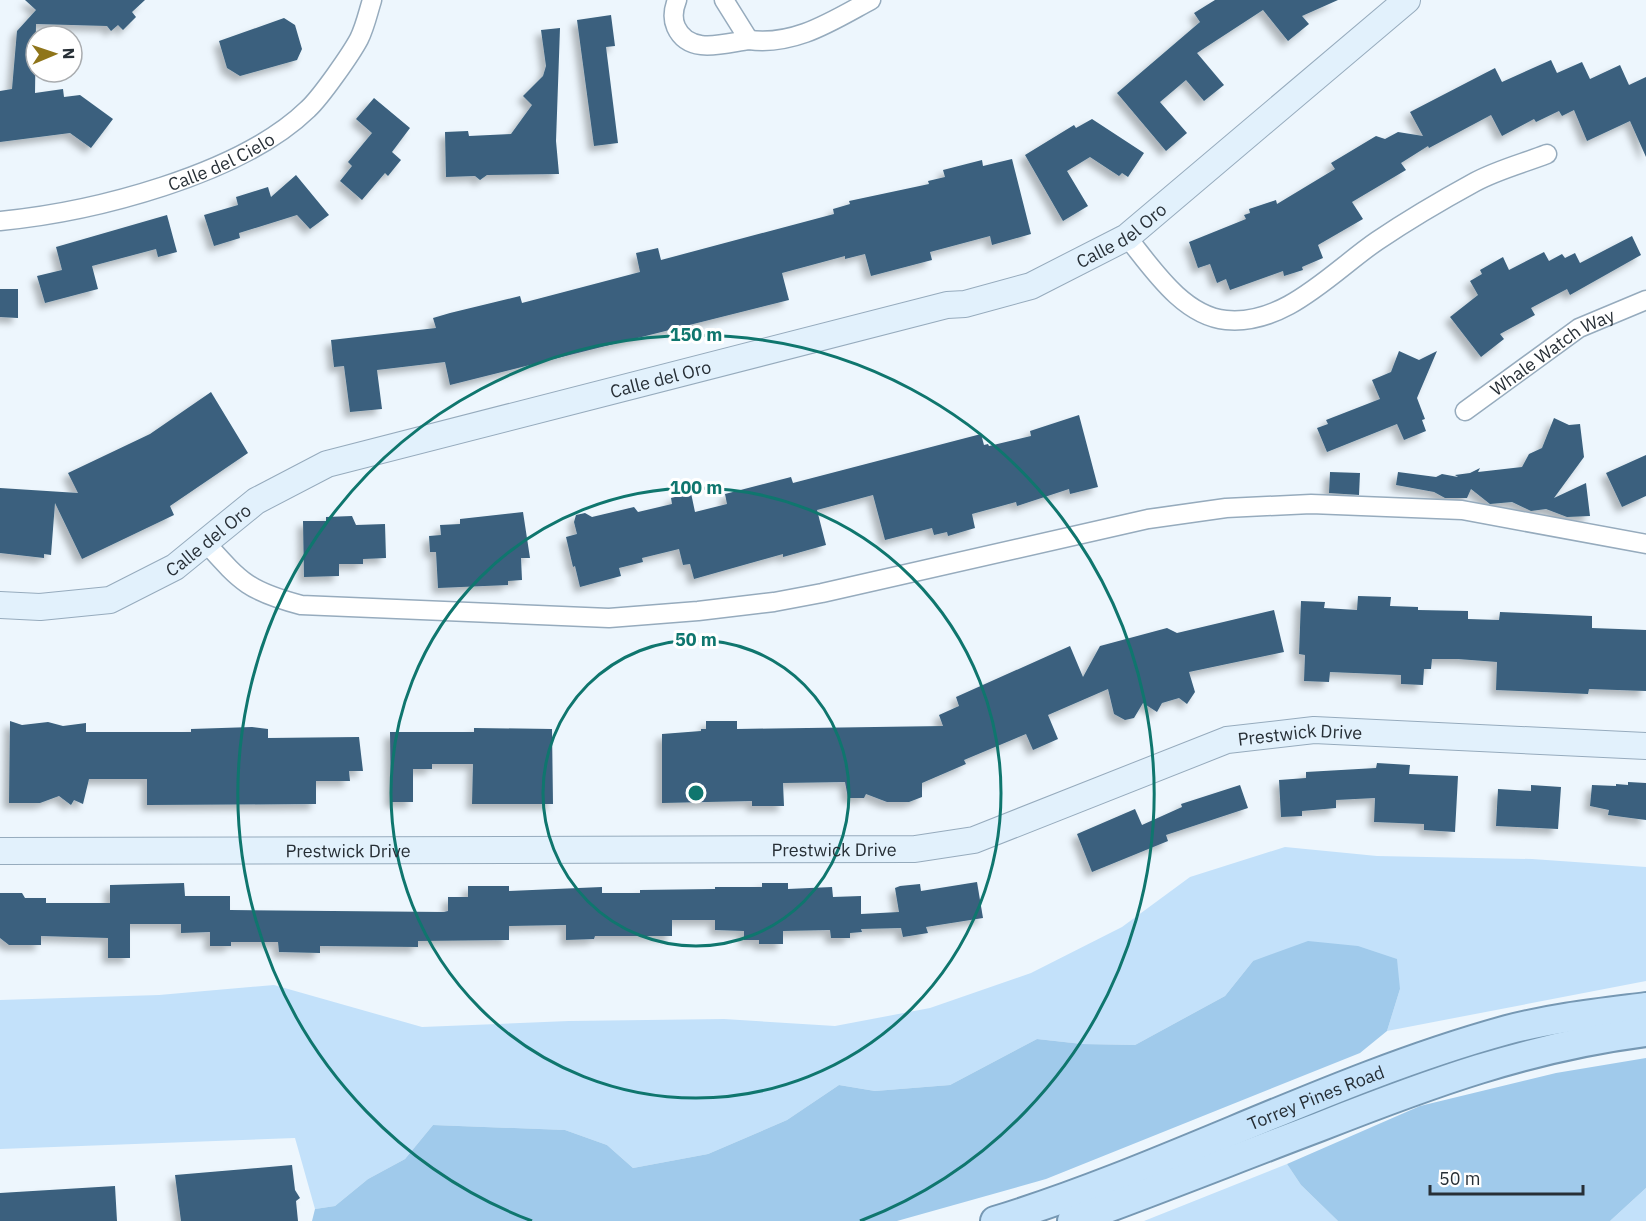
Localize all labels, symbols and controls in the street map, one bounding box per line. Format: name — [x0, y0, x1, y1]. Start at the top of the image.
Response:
north arrow — [24, 24, 84, 84]
text: N — [59, 47, 79, 60]
street label: Calle del Cielo — [165, 127, 279, 196]
street label: Calle del Oro — [1072, 197, 1171, 273]
street label: Whale Watch Way — [1485, 303, 1618, 400]
text: 150 m — [670, 323, 722, 346]
street label: Calle del Oro — [607, 355, 713, 403]
text: 100 m — [670, 476, 722, 499]
street label: Calle del Oro — [162, 498, 256, 581]
text: 50 m — [675, 628, 717, 651]
street label: Prestwick Drive — [1236, 718, 1363, 750]
centre of rings — [686, 783, 706, 803]
street label: Prestwick Drive — [771, 838, 897, 861]
street label: Prestwick Drive — [285, 839, 411, 862]
street label: Torrey Pines Road — [1244, 1060, 1387, 1135]
scale bar — [1430, 1158, 1583, 1196]
text: 50 m — [1439, 1167, 1481, 1190]

